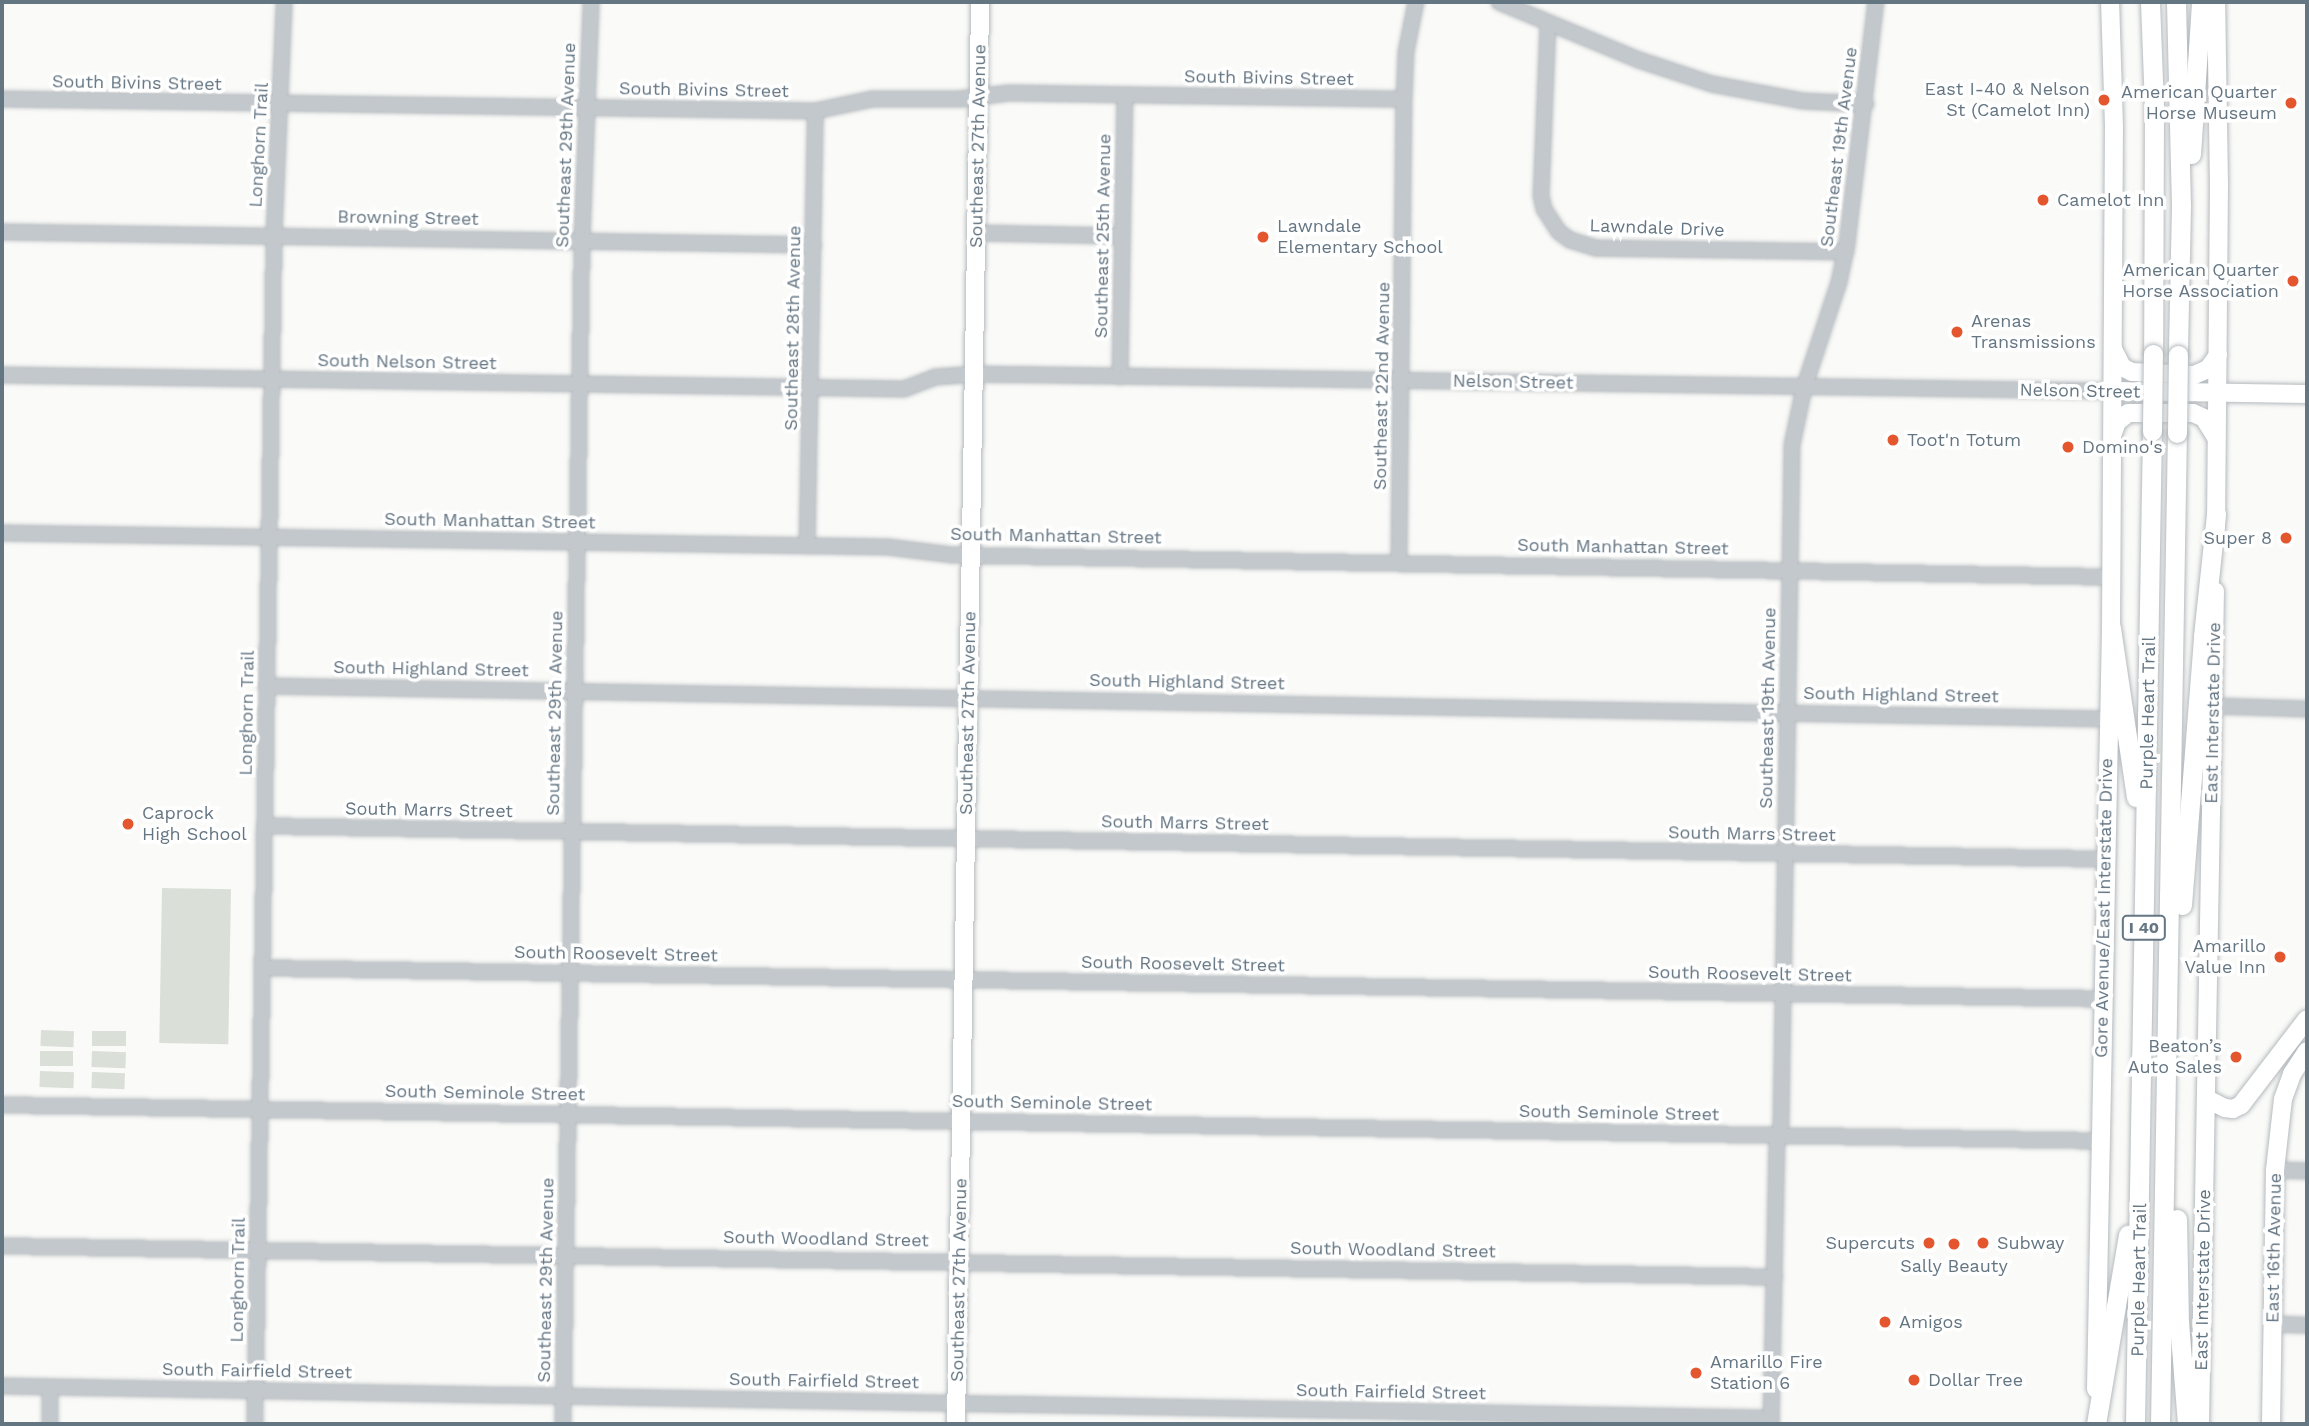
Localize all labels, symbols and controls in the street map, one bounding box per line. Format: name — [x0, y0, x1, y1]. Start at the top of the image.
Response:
street label: Southeast 29th Avenue — [552, 42, 580, 248]
street label: Southeast 27th Avenue — [965, 44, 991, 248]
street label: Southeast 19th Avenue — [1816, 45, 1862, 249]
street label: South Bivins Street — [1184, 66, 1354, 90]
street label: South Bivins Street — [52, 71, 222, 95]
street label: South Bivins Street — [619, 78, 789, 102]
place label: East I-40 & Nelson St (Camelot Inn) — [1925, 79, 2090, 122]
street label: Longhorn Trail — [245, 82, 273, 208]
place label: American Quarter Horse Museum — [2121, 82, 2277, 124]
marker: East I-40 & Nelson St (Camelot Inn) — [2096, 92, 2112, 108]
marker: American Quarter Horse Museum — [2283, 95, 2299, 111]
street label: Southeast 25th Avenue — [1090, 133, 1116, 339]
place label: Camelot Inn — [2057, 189, 2164, 211]
marker: Camelot Inn — [2035, 192, 2051, 208]
street label: Browning Street — [337, 206, 479, 230]
street label: Lawndale Drive — [1589, 215, 1725, 241]
place label: Lawndale Elementary School — [1277, 216, 1443, 258]
street label: Southeast 28th Avenue — [780, 225, 806, 431]
marker: Lawndale Elementary School — [1255, 229, 1271, 245]
place label: American Quarter Horse Association — [2122, 260, 2279, 302]
marker: American Quarter Horse Association — [2285, 273, 2301, 289]
street label: Southeast 22nd Avenue — [1369, 281, 1395, 491]
place label: Arenas Transmissions — [1971, 311, 2096, 354]
marker: Arenas Transmissions — [1949, 324, 1965, 340]
street label: South Nelson Street — [317, 350, 497, 374]
street label: Nelson Street — [1452, 370, 1574, 394]
street label: Nelson Street — [2019, 379, 2141, 403]
place label: Toot'n Totum — [1907, 429, 2022, 451]
marker: Toot'n Totum — [1885, 432, 1901, 448]
place label: Domino's — [2082, 436, 2163, 458]
marker: Domino's — [2060, 439, 2076, 455]
street label: South Manhattan Street — [384, 508, 596, 534]
street label: South Manhattan Street — [950, 523, 1162, 549]
place label: Super 8 — [2203, 527, 2272, 549]
marker: Super 8 — [2278, 530, 2294, 546]
street label: South Manhattan Street — [1517, 534, 1729, 560]
street label: Southeast 19th Avenue — [1755, 607, 1781, 809]
street label: Southeast 29th Avenue — [542, 610, 568, 816]
street label: Southeast 27th Avenue — [955, 611, 981, 815]
street label: East Interstate Drive — [2201, 622, 2225, 804]
street label: Purple Heart Trail — [2136, 636, 2160, 790]
street label: Longhorn Trail — [235, 650, 259, 776]
street label: South Highland Street — [333, 656, 529, 682]
street label: South Highland Street — [1089, 669, 1285, 695]
street label: South Highland Street — [1803, 682, 1999, 708]
street label: Gore Avenue/East Interstate Drive — [2091, 758, 2117, 1058]
street label: South Marrs Street — [345, 798, 513, 822]
place label: Caprock High School — [142, 803, 247, 846]
street label: South Marrs Street — [1101, 811, 1269, 835]
marker: Caprock High School — [120, 816, 136, 832]
street label: South Marrs Street — [1668, 822, 1836, 846]
road number: I 40 — [2121, 916, 2167, 940]
place label: Amarillo Value Inn — [2185, 936, 2266, 978]
street label: South Roosevelt Street — [514, 941, 718, 967]
marker: Amarillo Value Inn — [2272, 949, 2288, 965]
street label: South Roosevelt Street — [1081, 951, 1285, 977]
street label: South Roosevelt Street — [1648, 961, 1852, 987]
place label: Beaton’s Auto Sales — [2128, 1036, 2222, 1078]
marker: Beaton’s Auto Sales — [2228, 1049, 2244, 1065]
street label: South Seminole Street — [385, 1080, 585, 1106]
street label: South Seminole Street — [952, 1090, 1152, 1116]
street label: South Seminole Street — [1519, 1100, 1719, 1126]
street label: East 16th Avenue — [2262, 1172, 2286, 1324]
street label: Southeast 29th Avenue — [533, 1177, 559, 1383]
street label: Southeast 27th Avenue — [946, 1178, 972, 1382]
street label: East Interstate Drive — [2191, 1189, 2215, 1371]
street label: Purple Heart Trail — [2127, 1203, 2151, 1357]
street label: Longhorn Trail — [226, 1217, 250, 1343]
street label: South Woodland Street — [723, 1226, 929, 1252]
place label: Supercuts — [1826, 1232, 1915, 1254]
place label: Subway — [1997, 1232, 2064, 1254]
marker: Supercuts — [1921, 1235, 1937, 1251]
marker: Subway — [1975, 1235, 1991, 1251]
marker: Sally Beauty — [1946, 1236, 1962, 1252]
street label: South Woodland Street — [1290, 1237, 1496, 1263]
place label: Sally Beauty — [1900, 1255, 2008, 1277]
place label: Amigos — [1899, 1311, 1963, 1333]
marker: Amigos — [1877, 1314, 1893, 1330]
place label: Amarillo Fire Station 6 — [1710, 1352, 1823, 1394]
street label: South Fairfield Street — [162, 1359, 352, 1383]
marker: Amarillo Fire Station 6 — [1688, 1365, 1704, 1381]
street label: South Fairfield Street — [729, 1369, 919, 1393]
place label: Dollar Tree — [1928, 1369, 2024, 1391]
marker: Dollar Tree — [1906, 1372, 1922, 1388]
street label: South Fairfield Street — [1296, 1380, 1486, 1404]

